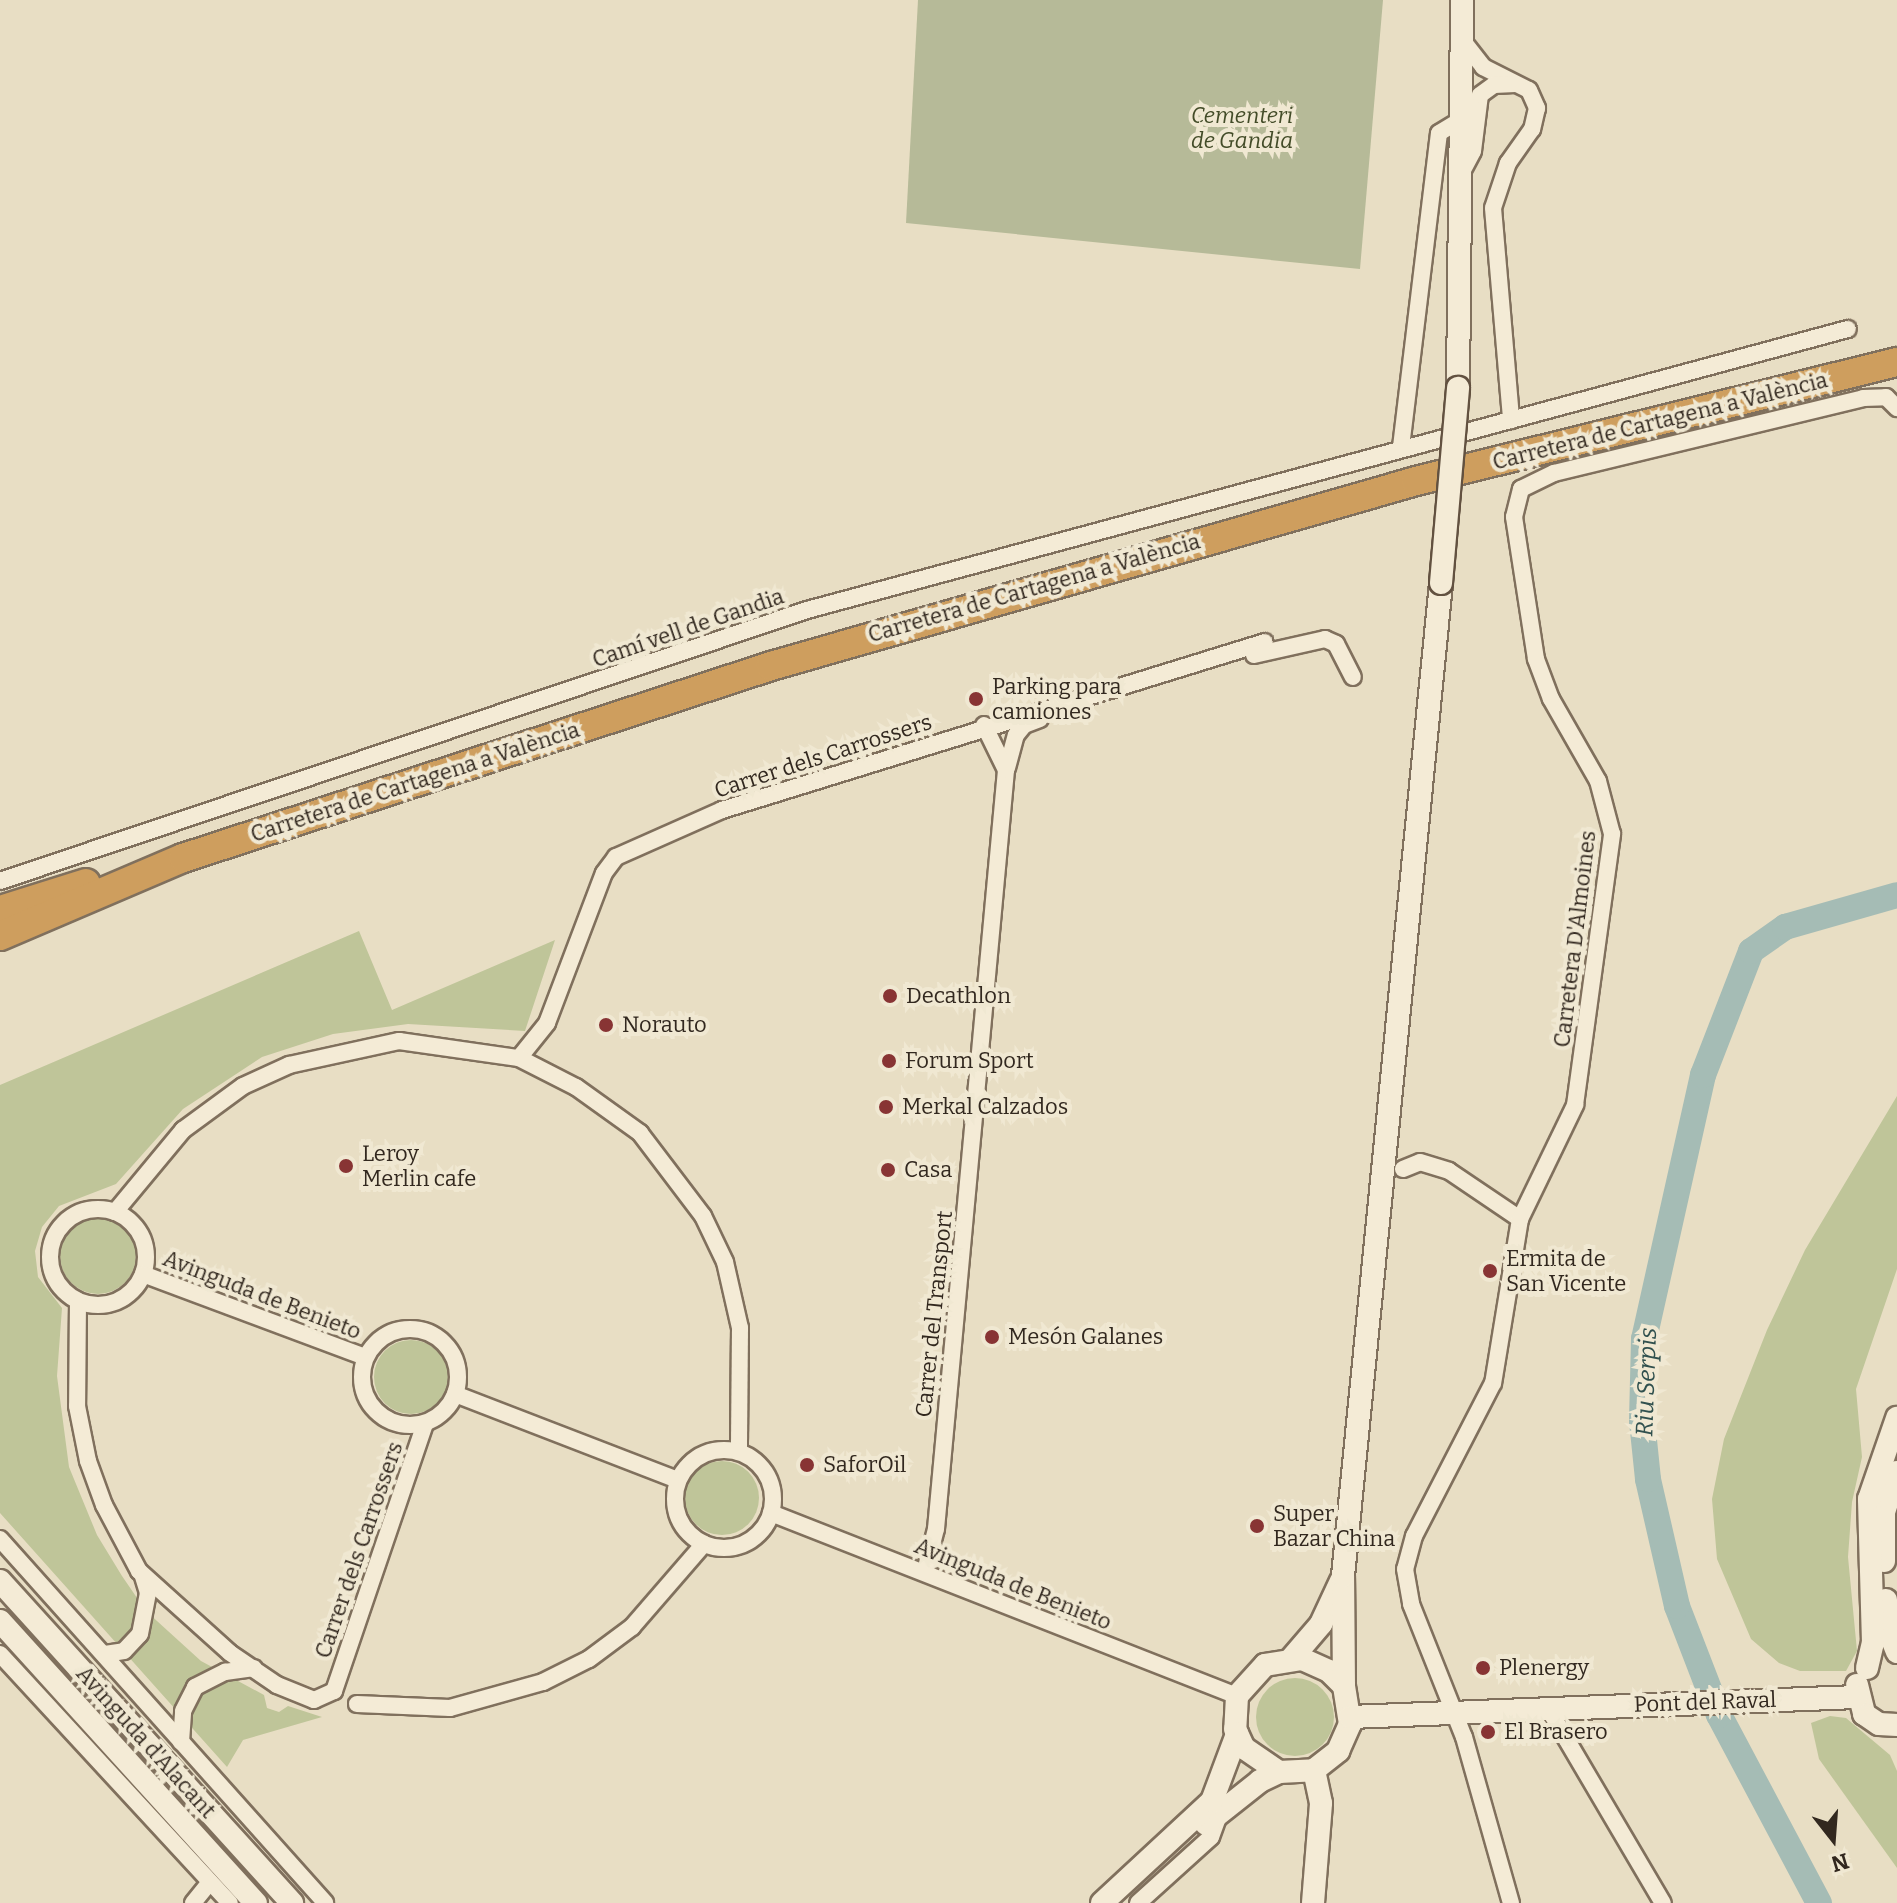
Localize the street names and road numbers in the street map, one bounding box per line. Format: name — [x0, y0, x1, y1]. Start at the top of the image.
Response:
street label: Carretera de Cartagena a València — [1490, 367, 1830, 475]
street label: Carretera de Cartagena a València — [865, 528, 1203, 648]
street label: Camí vell de Gandia — [589, 583, 787, 673]
street label: Carrer dels Carrossers — [711, 708, 935, 804]
street label: Carretera de Cartagena a València — [247, 716, 583, 848]
street label: Carretera D'Almoines — [1549, 829, 1601, 1049]
street label: Carrer del Transport — [910, 1209, 958, 1419]
street label: Avinguda de Benieto — [159, 1245, 365, 1345]
street label: Carrer dels Carrossers — [310, 1438, 408, 1662]
street label: Avinguda de Benieto — [911, 1532, 1115, 1636]
street label: Avinguda d'Alacant — [71, 1661, 221, 1823]
street label: Pont del Raval — [1633, 1686, 1777, 1718]

